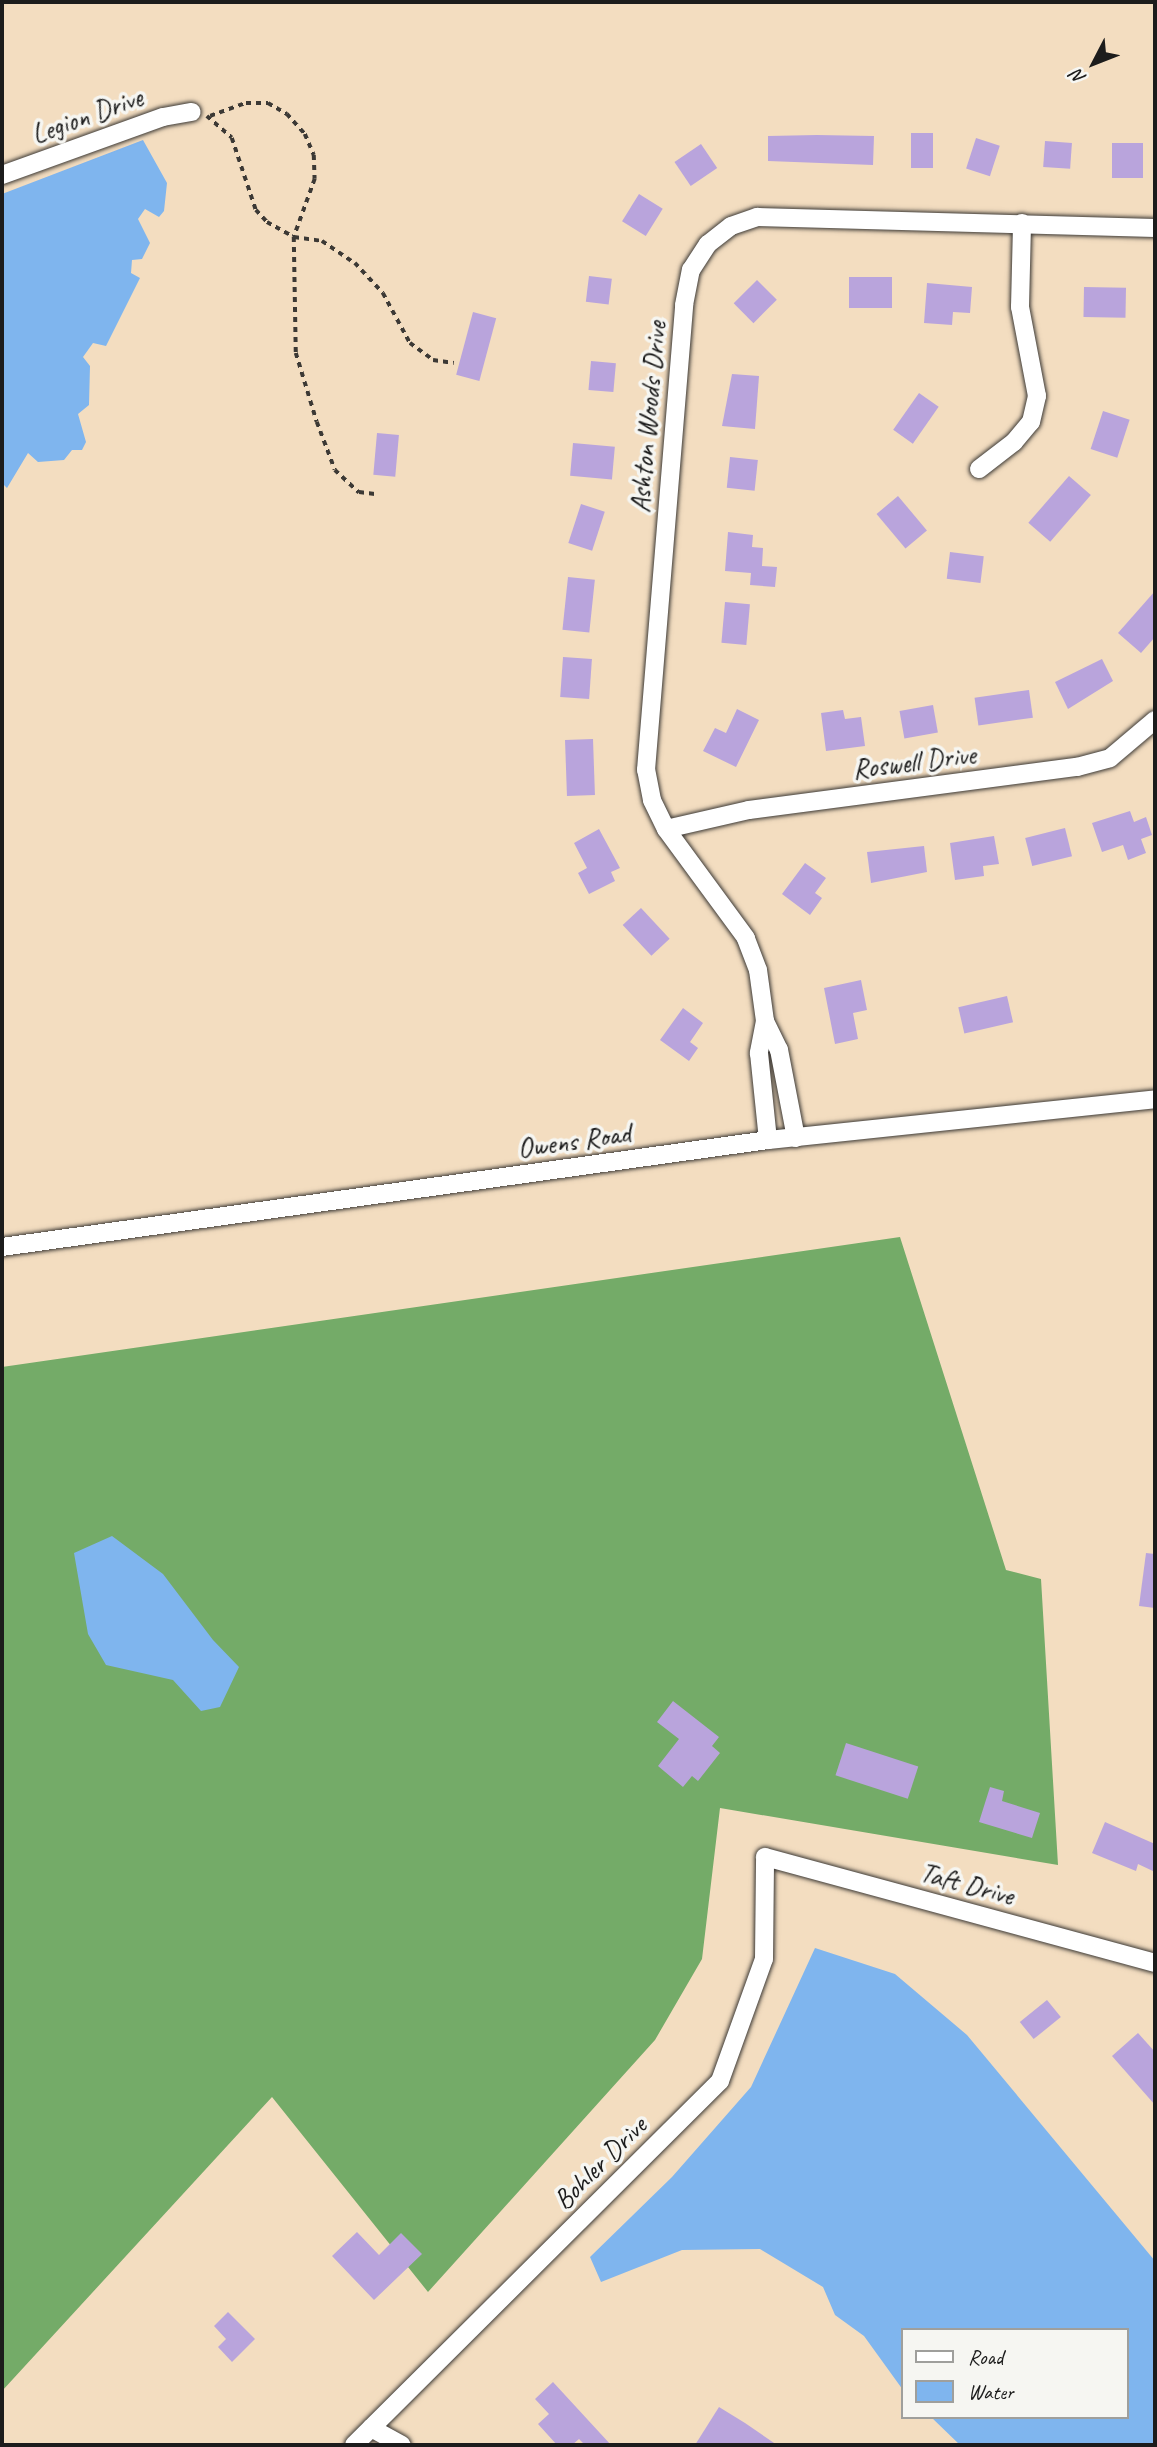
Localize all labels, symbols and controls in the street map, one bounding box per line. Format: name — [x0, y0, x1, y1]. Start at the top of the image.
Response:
north arrow — [1059, 28, 1129, 98]
text: N — [1066, 65, 1091, 89]
street label: Legion Drive — [27, 80, 147, 152]
street label: Ashton Woods Drive — [623, 320, 673, 514]
street label: Roswell Drive — [850, 738, 978, 786]
street label: Owens Road — [515, 1116, 633, 1166]
street label: Taft Drive — [916, 1855, 1018, 1913]
street label: Bohler Drive — [546, 2109, 654, 2217]
legend — [902, 2328, 1129, 2419]
text: Road — [968, 2344, 1003, 2370]
text: Water — [968, 2379, 1014, 2405]

